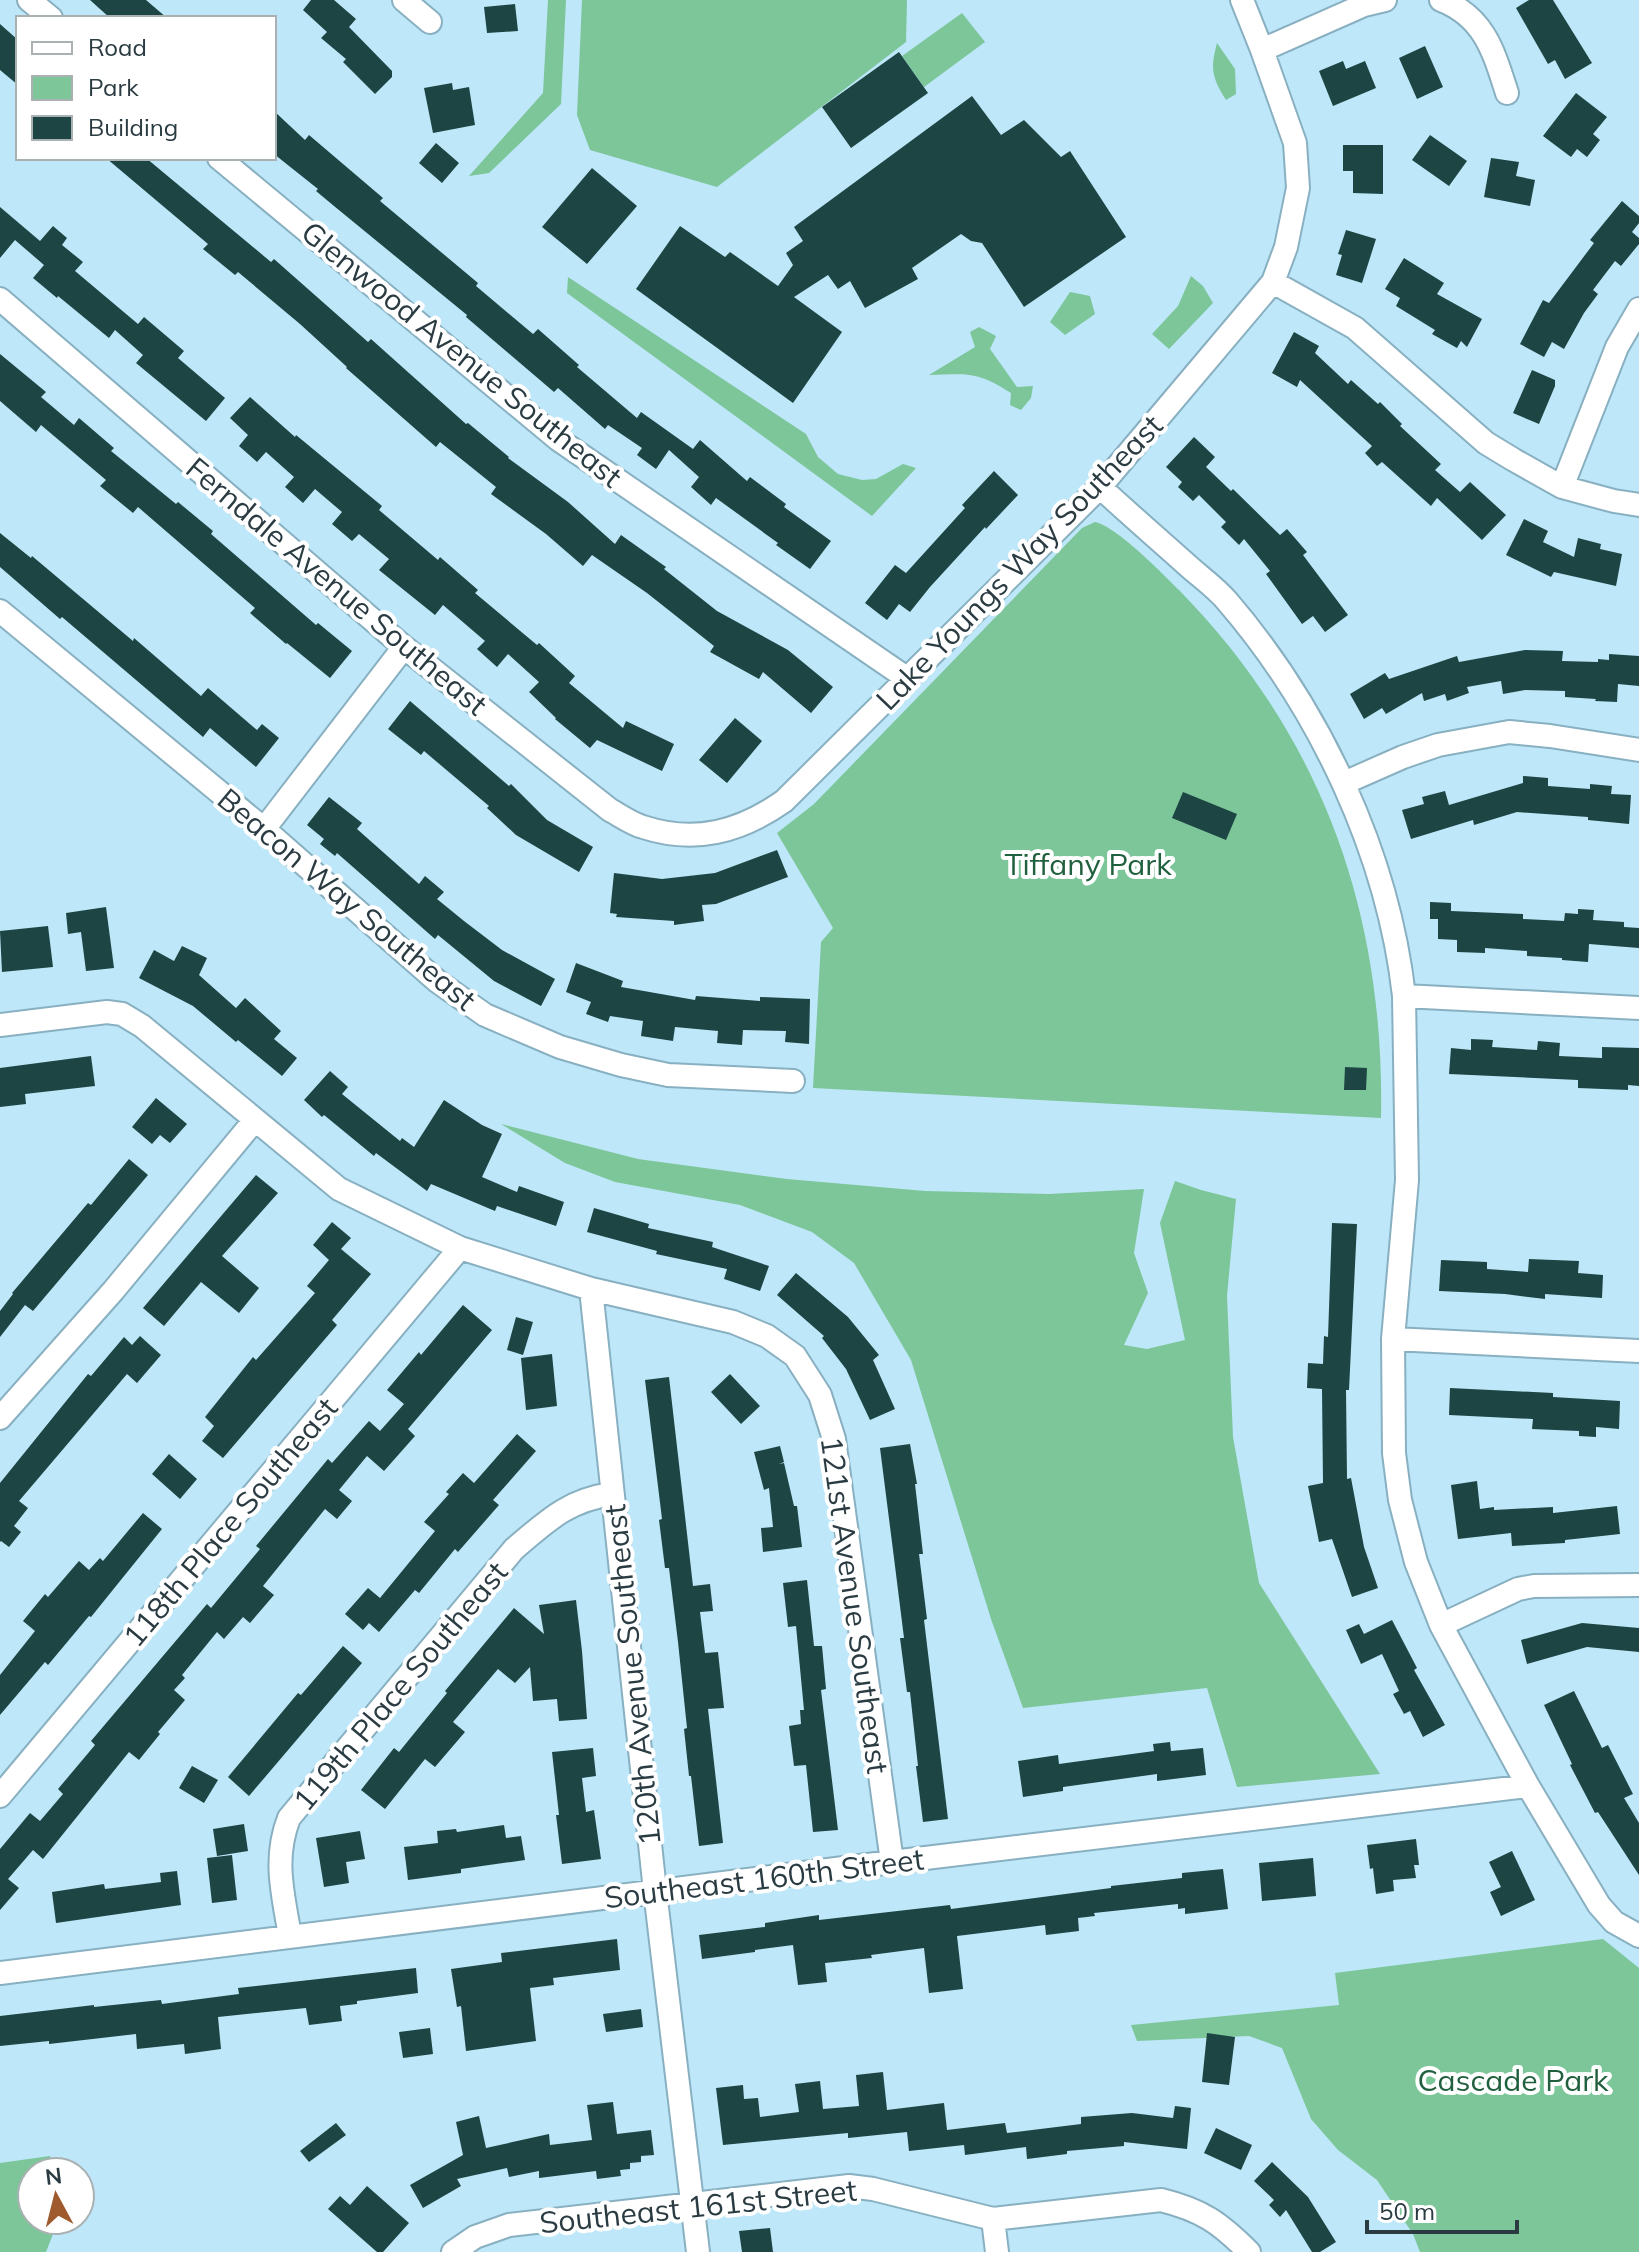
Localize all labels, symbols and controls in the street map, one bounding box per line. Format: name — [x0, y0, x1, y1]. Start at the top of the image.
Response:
legend — [16, 16, 276, 160]
text: Road — [88, 32, 147, 62]
text: Park — [88, 72, 139, 102]
text: Building — [88, 112, 178, 142]
street label: Glenwood Avenue Southeast — [294, 213, 630, 495]
street label: Lake Youngs Way Southeast — [868, 406, 1170, 718]
street label: Ferndale Avenue Southeast — [179, 449, 495, 723]
street label: Beacon Way Southeast — [210, 780, 484, 1018]
park label: Tiffany Park — [1004, 845, 1172, 883]
street label: 118th Place Southeast — [115, 1390, 345, 1654]
street label: 121st Avenue Southeast — [813, 1434, 897, 1776]
street label: 120th Avenue Southeast — [595, 1502, 669, 1848]
street label: 119th Place Southeast — [285, 1554, 515, 1818]
street label: Southeast 160th Street — [602, 1840, 926, 1916]
park label: Cascade Park — [1418, 2061, 1609, 2099]
north arrow — [16, 2156, 96, 2236]
text: N — [44, 2161, 64, 2191]
street label: Southeast 161st Street — [538, 2170, 858, 2242]
scale bar — [1367, 2184, 1517, 2234]
text: 50 m — [1379, 2196, 1435, 2226]

